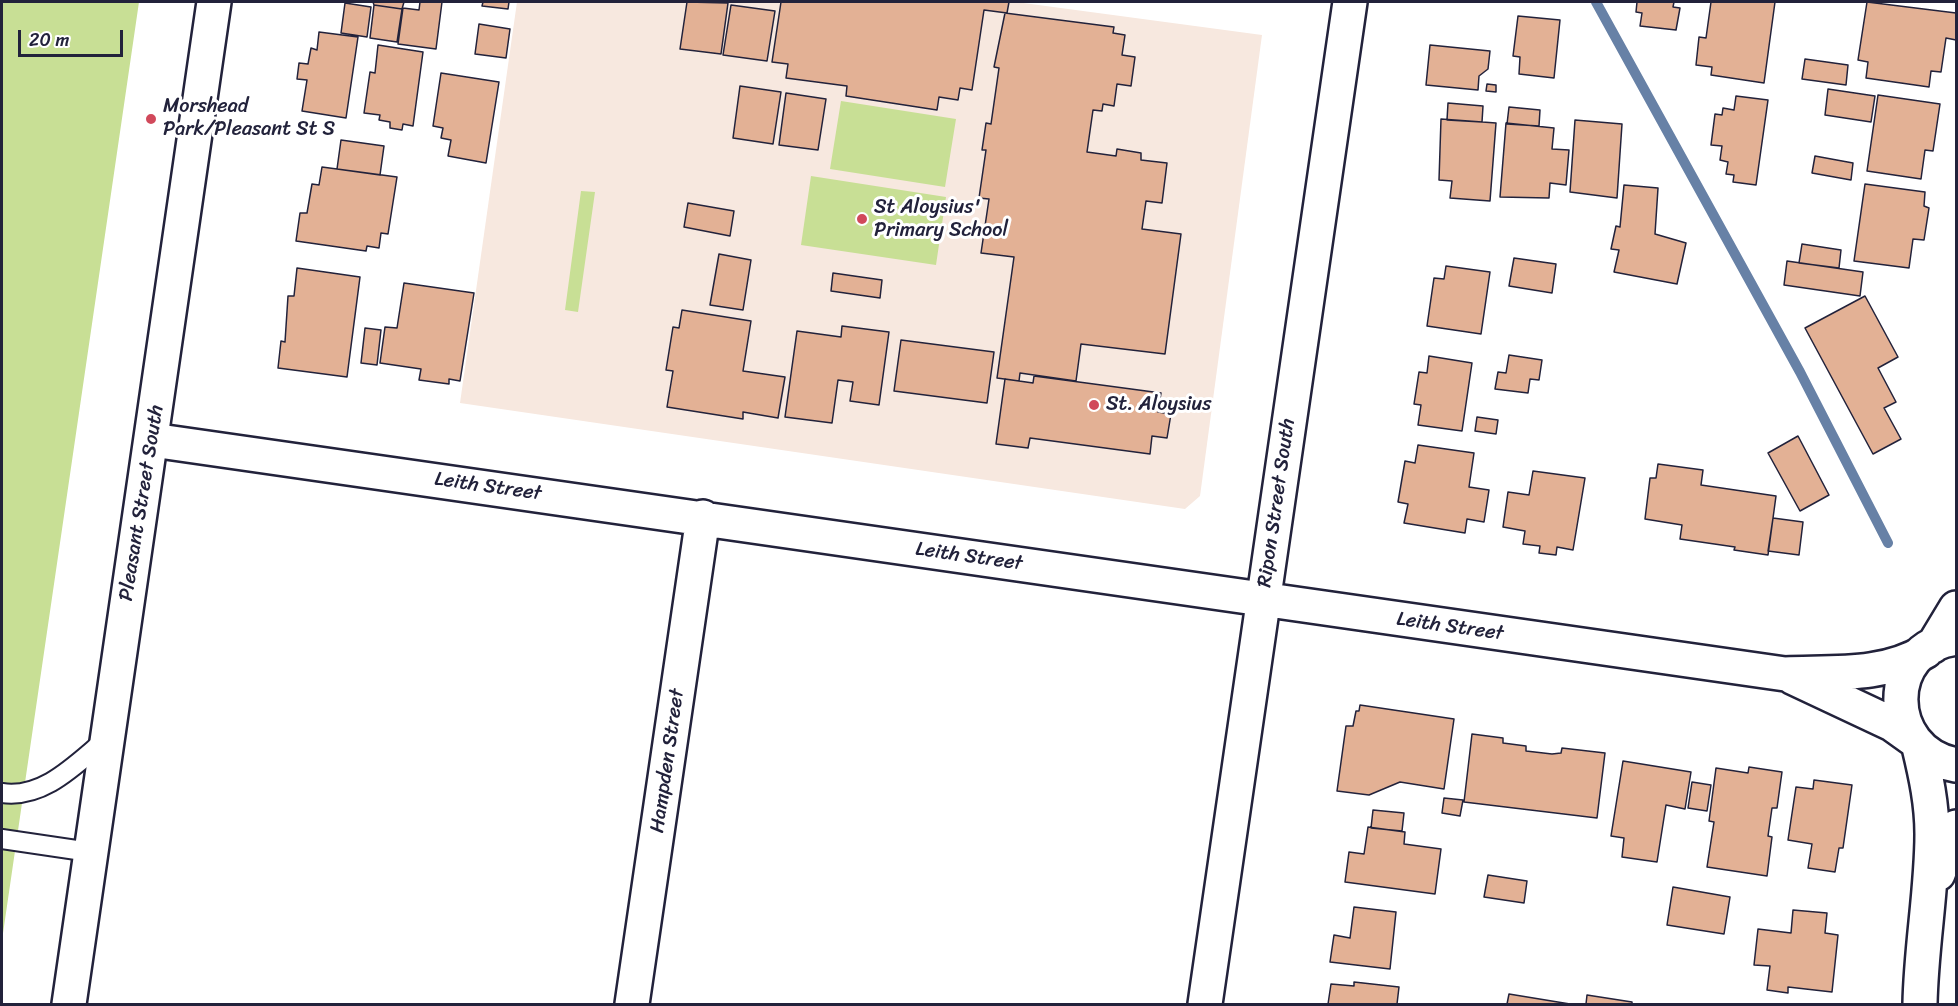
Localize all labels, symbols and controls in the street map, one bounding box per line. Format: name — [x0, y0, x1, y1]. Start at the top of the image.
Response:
scale bar — [21, 18, 126, 56]
text: 20 m — [29, 24, 69, 56]
place label: Morshead Park/Pleasant St S — [163, 95, 335, 142]
marker: Morshead Park/Pleasant St S — [144, 112, 158, 126]
place label: St Aloysius' Primary School — [874, 196, 1008, 243]
marker: St Aloysius' Primary School — [855, 212, 869, 226]
place label: St. Aloysius — [1106, 393, 1212, 417]
marker: St. Aloysius — [1087, 398, 1101, 412]
street label: Pleasant Street South — [115, 403, 169, 603]
street label: Ripon Street South — [1253, 417, 1301, 589]
street label: Leith Street — [433, 468, 543, 506]
street label: Leith Street — [914, 538, 1024, 576]
street label: Leith Street — [1395, 608, 1505, 646]
street label: Hampden Street — [646, 688, 690, 834]

